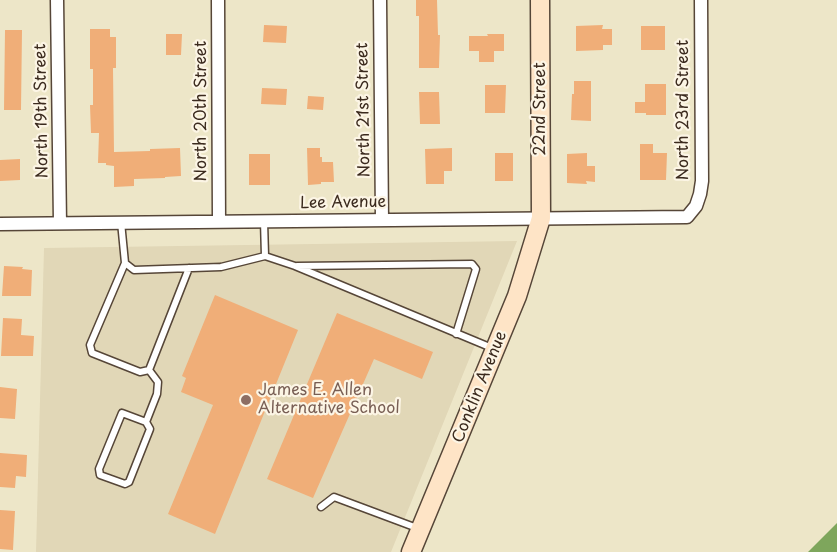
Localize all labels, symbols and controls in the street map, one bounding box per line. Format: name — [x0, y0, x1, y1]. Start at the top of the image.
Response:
street label: North 23rd Street — [674, 40, 694, 180]
street label: North 20th Street — [192, 41, 212, 181]
street label: North 21st Street — [353, 42, 375, 178]
street label: North 19th Street — [31, 43, 53, 179]
street label: 22nd Street — [531, 62, 551, 156]
street label: Lee Avenue — [300, 193, 386, 213]
street label: Conklin Avenue — [449, 328, 511, 446]
place label: James E. Allen Alternative School — [258, 381, 400, 419]
marker: James E. Allen Alternative School — [239, 393, 253, 407]

